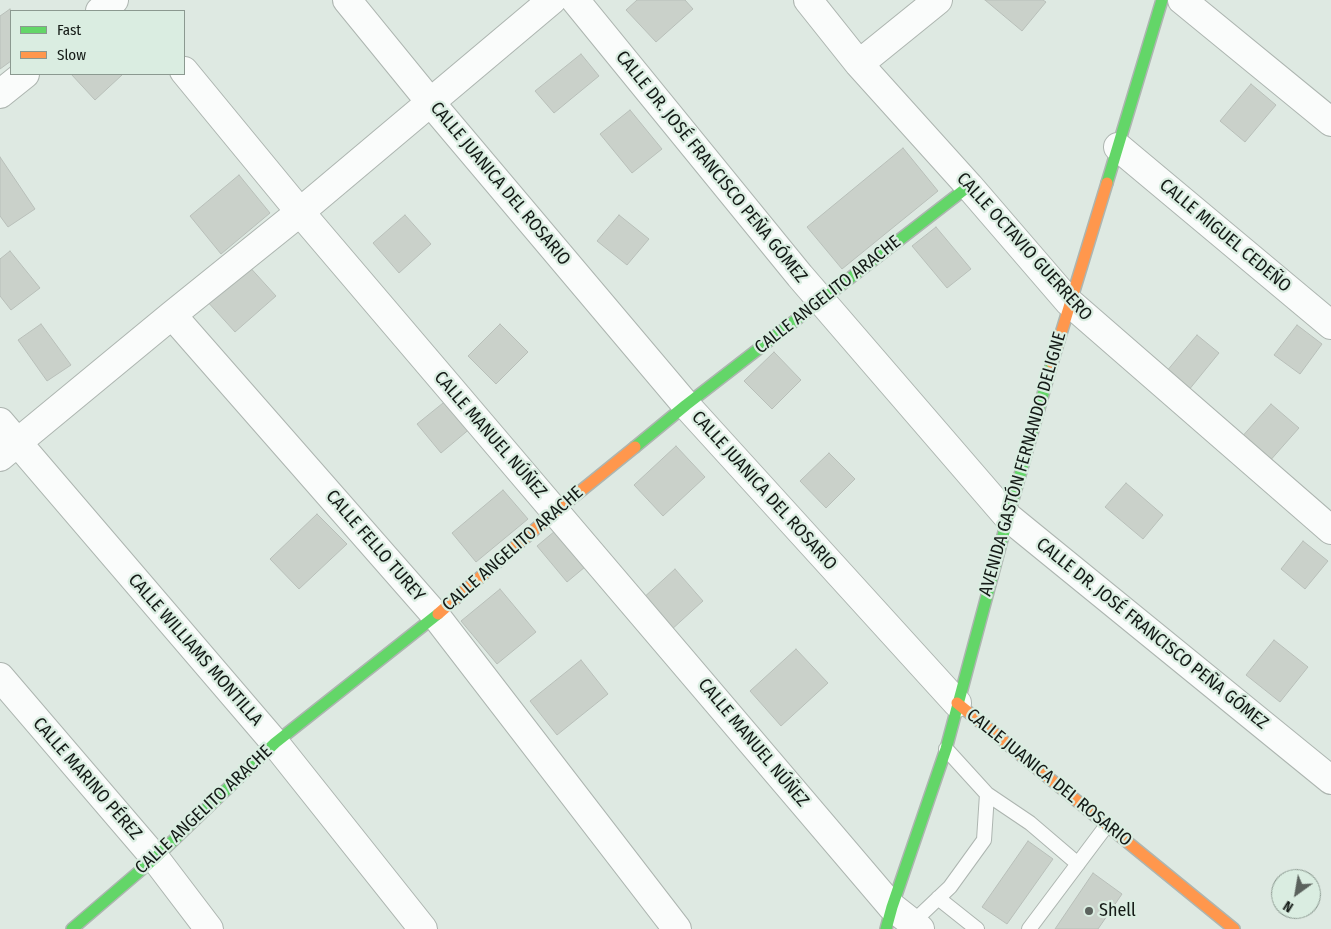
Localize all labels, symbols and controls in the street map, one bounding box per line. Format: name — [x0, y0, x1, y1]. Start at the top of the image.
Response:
legend — [10, 10, 185, 75]
text: Fast — [57, 21, 81, 39]
text: Slow — [57, 46, 86, 64]
street label: CALLE DR. JOSÉ FRANCISCO PEÑA GÓMEZ — [611, 47, 811, 287]
street label: CALLE JUANICA DEL ROSARIO — [425, 98, 575, 270]
street label: CALLE OCTAVIO GUERRERO — [952, 168, 1096, 326]
street label: CALLE MIGUEL CEDEÑO — [1155, 175, 1295, 297]
street label: CALLE ANGELITO ARACHE — [751, 231, 905, 359]
street label: AVENIDA GASTÓN FERNANDO DELIGNE — [975, 330, 1071, 598]
street label: CALLE MANUEL NÚÑEZ — [429, 367, 551, 503]
street label: CALLE JUANICA DEL ROSARIO — [687, 407, 841, 575]
street label: CALLE ANGELITO ARACHE — [438, 482, 588, 616]
street label: CALLE FELLO TUREY — [321, 486, 429, 606]
street label: CALLE DR. JOSÉ FRANCISCO PEÑA GÓMEZ — [1032, 534, 1272, 734]
street label: CALLE WILLIAMS MONTILLA — [123, 569, 267, 731]
street label: CALLE MANUEL NÚÑEZ — [693, 674, 813, 812]
street label: CALLE JUANICA DEL ROSARIO — [962, 705, 1136, 851]
street label: CALLE MARINO PÉREZ — [28, 713, 146, 845]
street label: CALLE ANGELITO ARACHE — [131, 741, 277, 879]
north arrow — [1271, 869, 1321, 919]
text: N — [1280, 897, 1296, 916]
place label: Shell — [1099, 900, 1136, 922]
marker: Shell — [1083, 905, 1095, 917]

